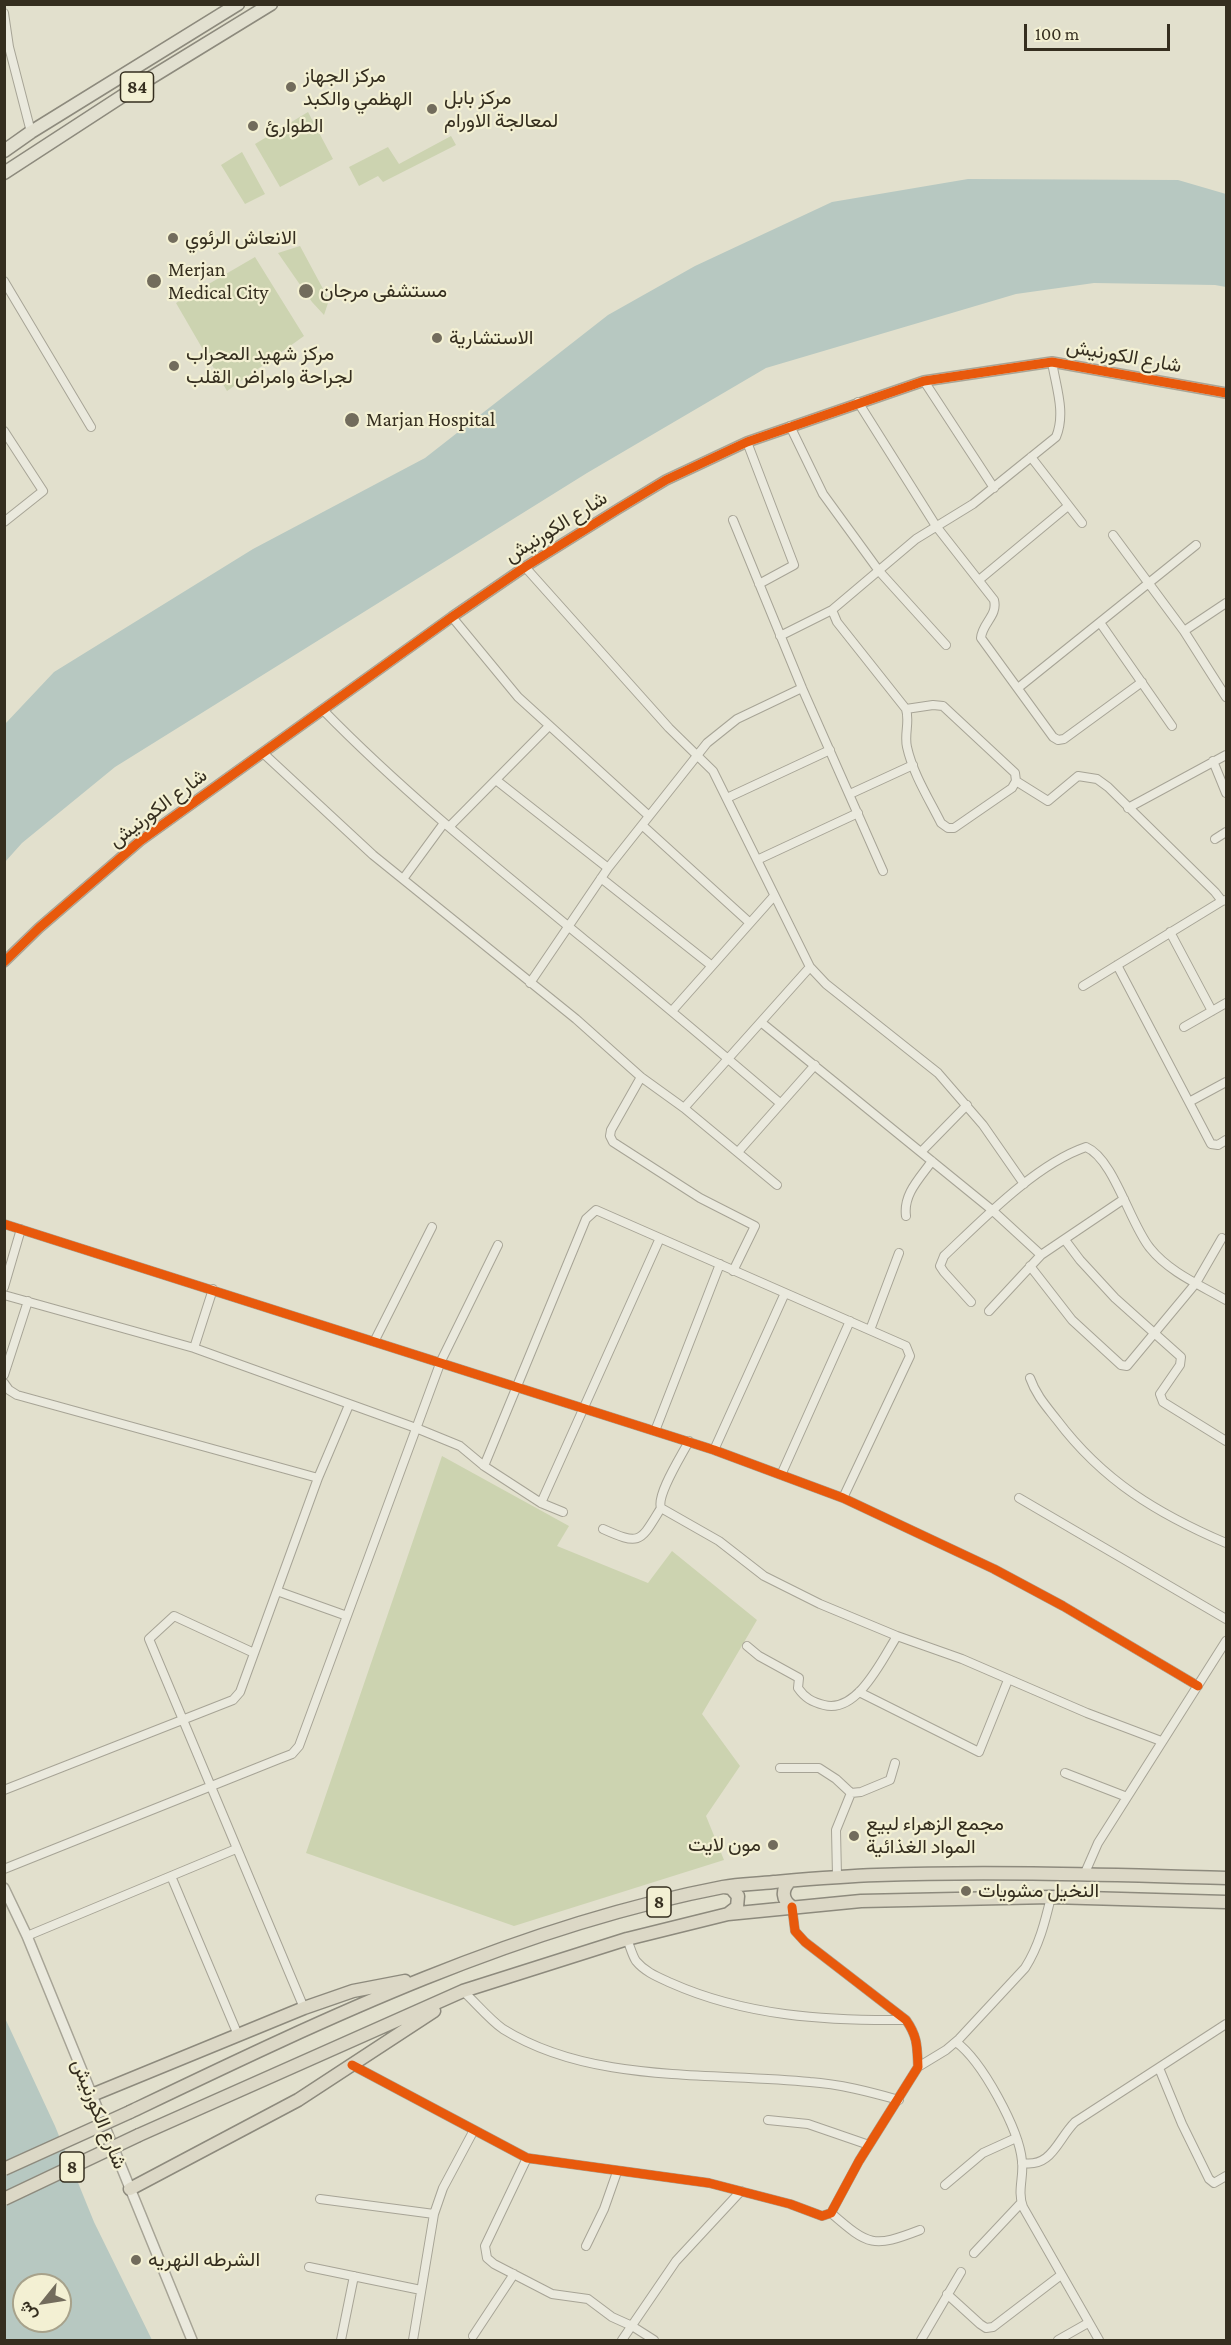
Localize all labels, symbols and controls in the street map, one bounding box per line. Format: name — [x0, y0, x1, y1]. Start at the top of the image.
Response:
scale bar — [1027, 12, 1172, 50]
text: 100 m — [1035, 24, 1079, 44]
place label: مركز الجهاز الهظمي والكبد — [303, 64, 412, 111]
road number: 84 — [120, 72, 154, 102]
marker: مركز الجهاز الهظمي والكبد — [284, 80, 298, 94]
place label: مركز بابل لمعالجة الاورام — [444, 86, 558, 133]
marker: مركز بابل لمعالجة الاورام — [425, 102, 439, 116]
place label: الطوارئ — [265, 114, 323, 138]
marker: الطوارئ — [246, 119, 260, 133]
place label: الانعاش الرئوي — [185, 226, 297, 250]
marker: الانعاش الرئوي — [166, 231, 180, 245]
place label: Merjan Medical City — [168, 258, 268, 305]
marker: Merjan Medical City — [145, 272, 163, 290]
place label: مستشفى مرجان — [320, 279, 447, 303]
marker: مستشفى مرجان — [297, 282, 315, 300]
place label: الاستشارية — [449, 326, 534, 350]
marker: الاستشارية — [430, 331, 444, 345]
street label: شارع الكورنيش — [1064, 334, 1184, 378]
place label: مركز شهيد المحراب لجراحة وامراض القلب — [186, 342, 353, 389]
marker: مركز شهيد المحراب لجراحة وامراض القلب — [167, 359, 181, 373]
place label: Marjan Hospital — [366, 408, 495, 432]
marker: Marjan Hospital — [343, 411, 361, 429]
street label: شارع الكورنيش — [500, 486, 612, 568]
street label: شارع الكورنيش — [104, 763, 212, 853]
place label: مجمع الزهراء لبيع المواد الغذائية — [866, 1812, 1004, 1859]
marker: مجمع الزهراء لبيع المواد الغذائية — [847, 1829, 861, 1843]
place label: مون لايت — [688, 1833, 761, 1857]
marker: مون لايت — [766, 1838, 780, 1852]
place label: النخيل مشويات — [978, 1879, 1099, 1903]
marker: النخيل مشويات — [959, 1884, 973, 1898]
road number: 8 — [647, 1887, 671, 1917]
street label: شارع الكورنيش — [66, 2055, 132, 2173]
road number: 8 — [60, 2152, 84, 2182]
place label: الشرطه النهريه — [148, 2248, 260, 2272]
marker: الشرطه النهريه — [129, 2253, 143, 2267]
north arrow — [12, 2273, 72, 2333]
text: ش — [16, 2299, 40, 2324]

